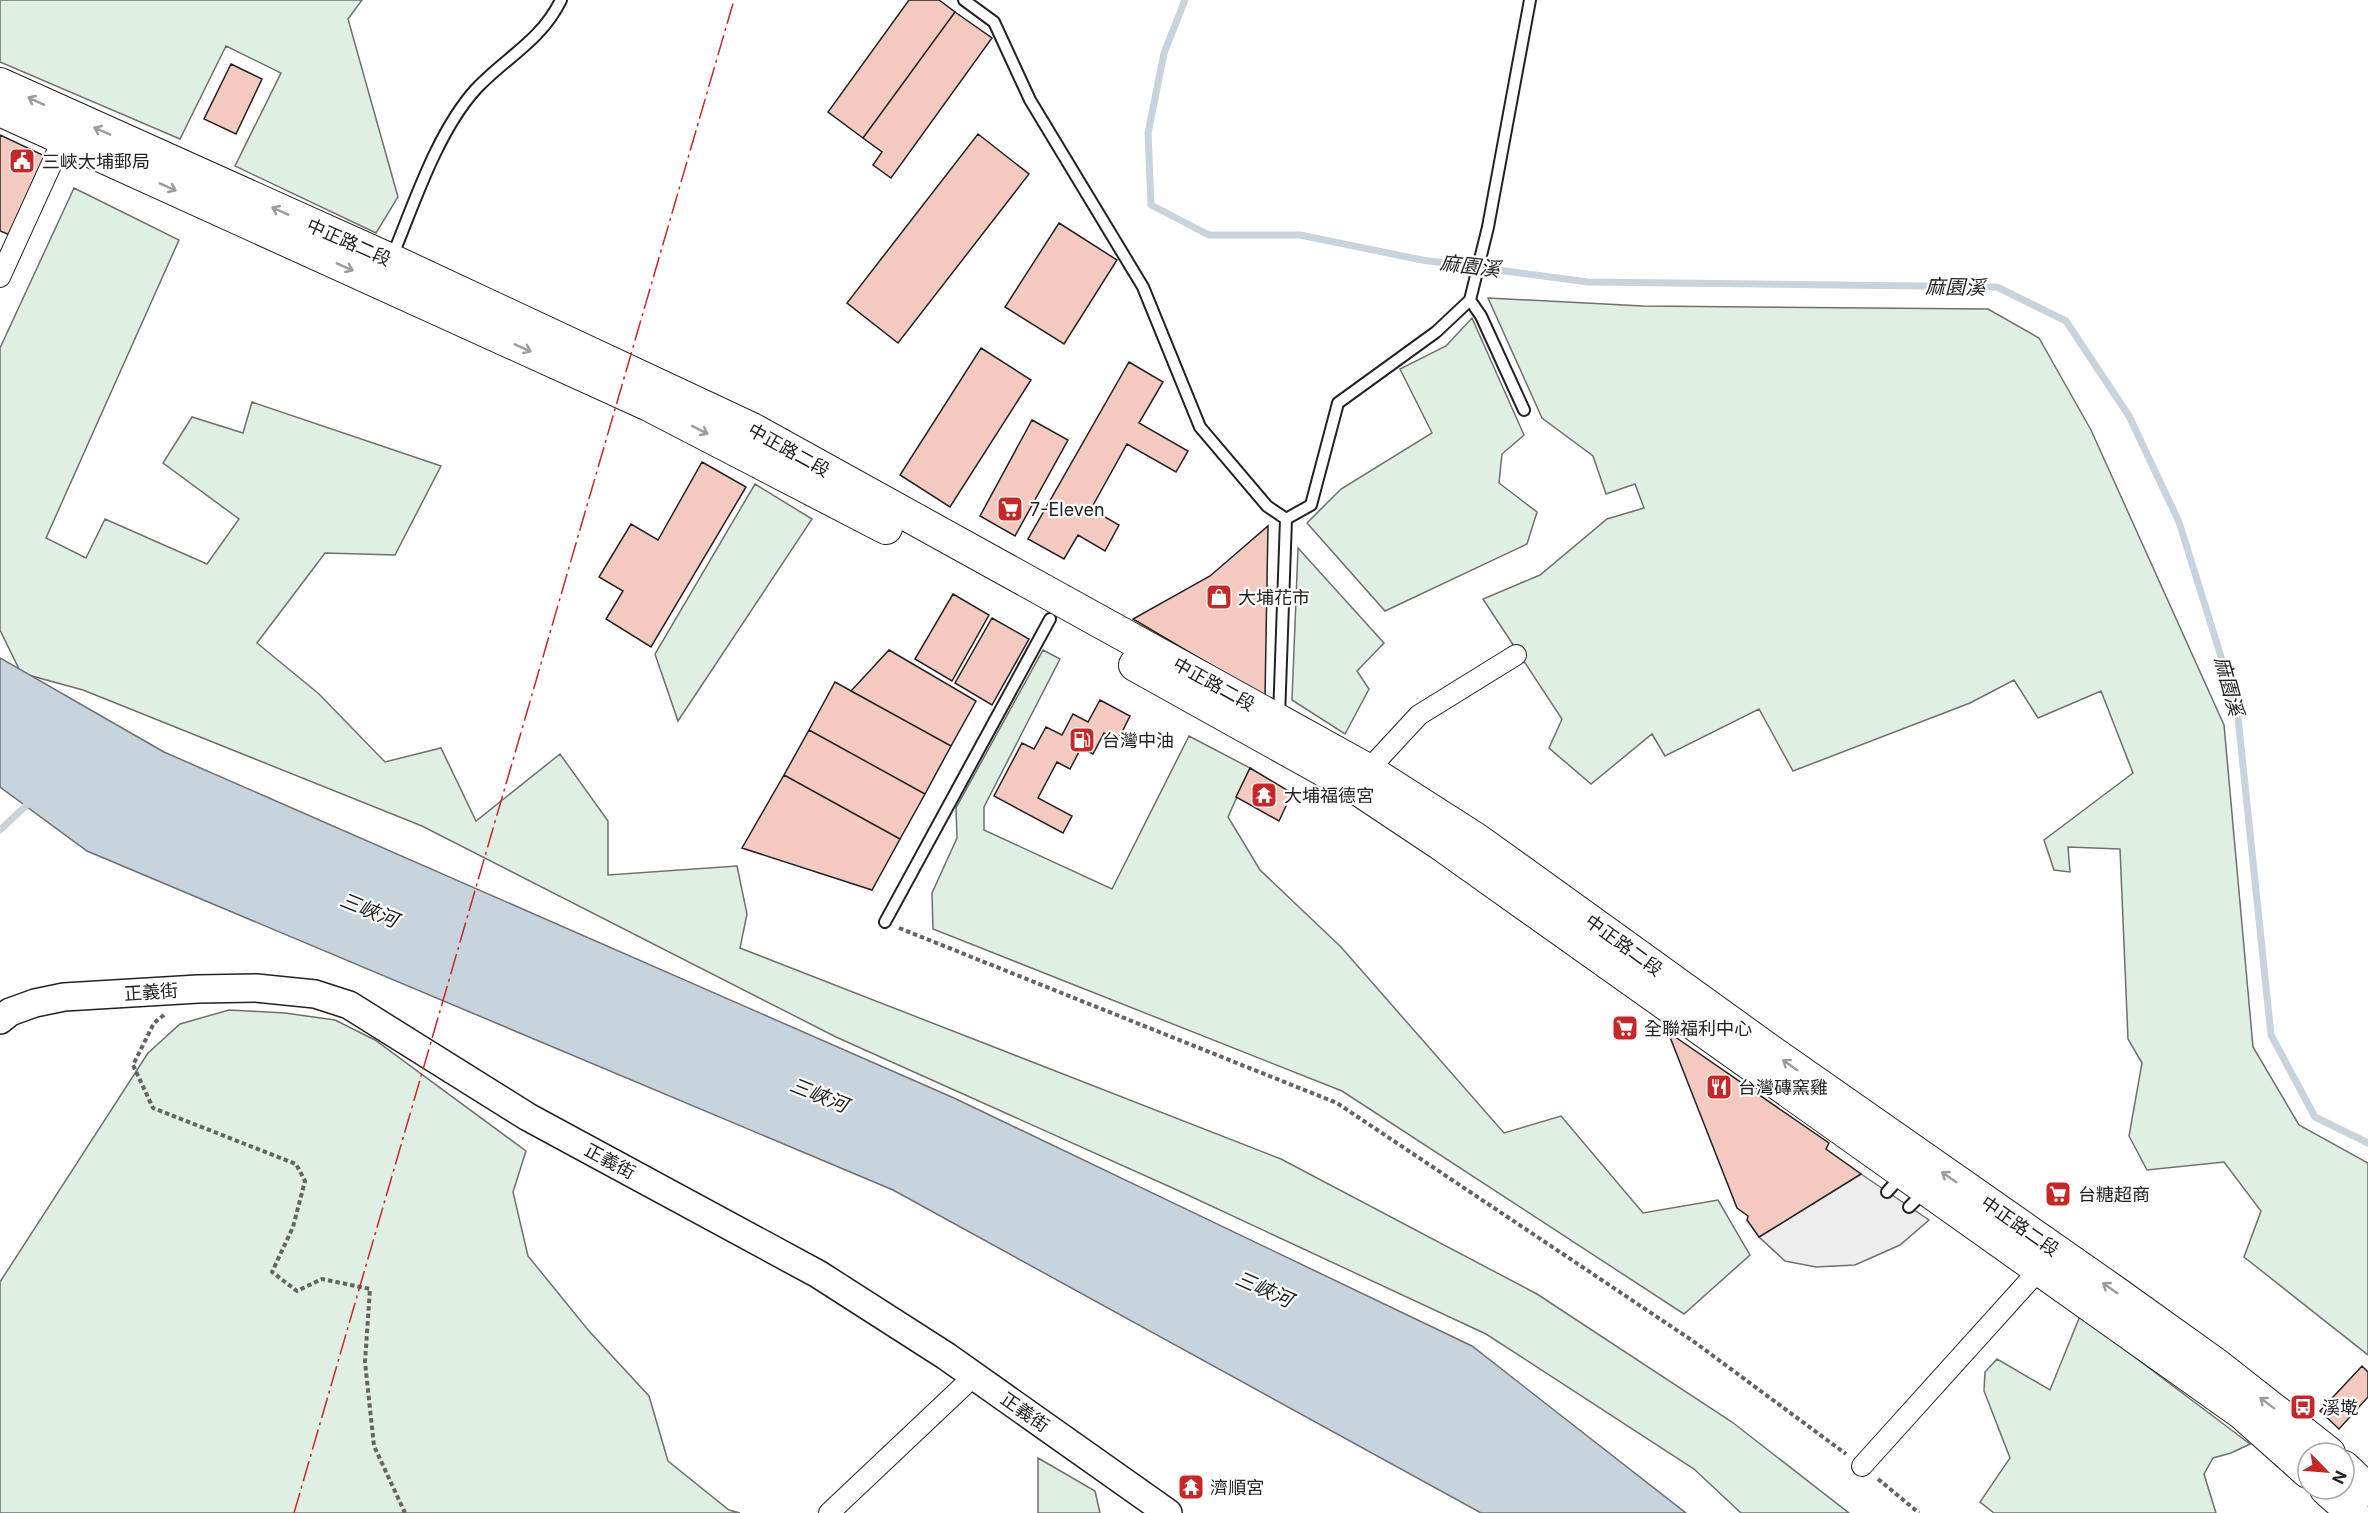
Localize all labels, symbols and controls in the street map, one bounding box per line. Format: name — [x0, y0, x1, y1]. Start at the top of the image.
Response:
one-way arrow — [28, 95, 46, 106]
one-way arrow — [93, 125, 111, 136]
public building icon: 三峽大埔郵局 — [7, 146, 37, 176]
place label: 三峽大埔郵局 — [42, 151, 150, 172]
one-way arrow — [158, 181, 176, 193]
one-way arrow — [271, 204, 289, 216]
street label: 中正路二段 — [304, 214, 394, 270]
water label: 麻園溪 — [1439, 250, 1504, 282]
one-way arrow — [336, 262, 354, 274]
water label: 麻園溪 — [1925, 274, 1988, 300]
one-way arrow — [514, 342, 532, 354]
street label: 中正路二段 — [745, 419, 833, 481]
one-way arrow — [690, 425, 708, 436]
supermarket icon: 7-Eleven — [995, 494, 1025, 524]
place label: 7-Eleven — [1030, 499, 1105, 520]
shop icon: 大埔花市 — [1204, 582, 1234, 612]
place label: 大埔花市 — [1238, 587, 1310, 608]
street label: 中正路二段 — [1170, 653, 1258, 715]
water label: 麻園溪 — [2210, 654, 2249, 721]
fuel station icon: 台灣中油 — [1067, 725, 1097, 755]
place label: 台灣中油 — [1102, 730, 1174, 751]
temple icon: 大埔福德宮 — [1249, 780, 1279, 810]
place label: 大埔福德宮 — [1284, 785, 1374, 806]
water label: 三峽河 — [337, 888, 405, 934]
street label: 中正路二段 — [1581, 910, 1667, 980]
street label: 正義街 — [123, 980, 179, 1004]
supermarket icon: 全聯福利中心 — [1610, 1013, 1640, 1043]
place label: 全聯福利中心 — [1644, 1018, 1752, 1039]
one-way arrow — [1782, 1059, 1798, 1071]
restaurant icon: 台灣磚窯雞 — [1704, 1072, 1734, 1102]
water label: 三峽河 — [787, 1073, 855, 1119]
place label: 台灣磚窯雞 — [1738, 1077, 1828, 1098]
street label: 正義街 — [581, 1139, 639, 1183]
one-way arrow — [1942, 1171, 1958, 1183]
supermarket icon: 台糖超商 — [2043, 1179, 2073, 1209]
place label: 台糖超商 — [2078, 1184, 2150, 1205]
street label: 中正路二段 — [1977, 1192, 2063, 1260]
water label: 三峽河 — [1232, 1266, 1300, 1314]
one-way arrow — [2102, 1282, 2118, 1294]
street label: 正義街 — [997, 1388, 1053, 1436]
bus stop icon: 溪墘 — [2288, 1392, 2318, 1422]
one-way arrow — [2259, 1397, 2275, 1410]
place label: 溪墘 — [2322, 1397, 2358, 1418]
north arrow — [2296, 1441, 2356, 1501]
text: N — [2328, 1468, 2351, 1487]
temple icon: 濟順宮 — [1176, 1472, 1206, 1502]
place label: 濟順宮 — [1210, 1477, 1264, 1498]

